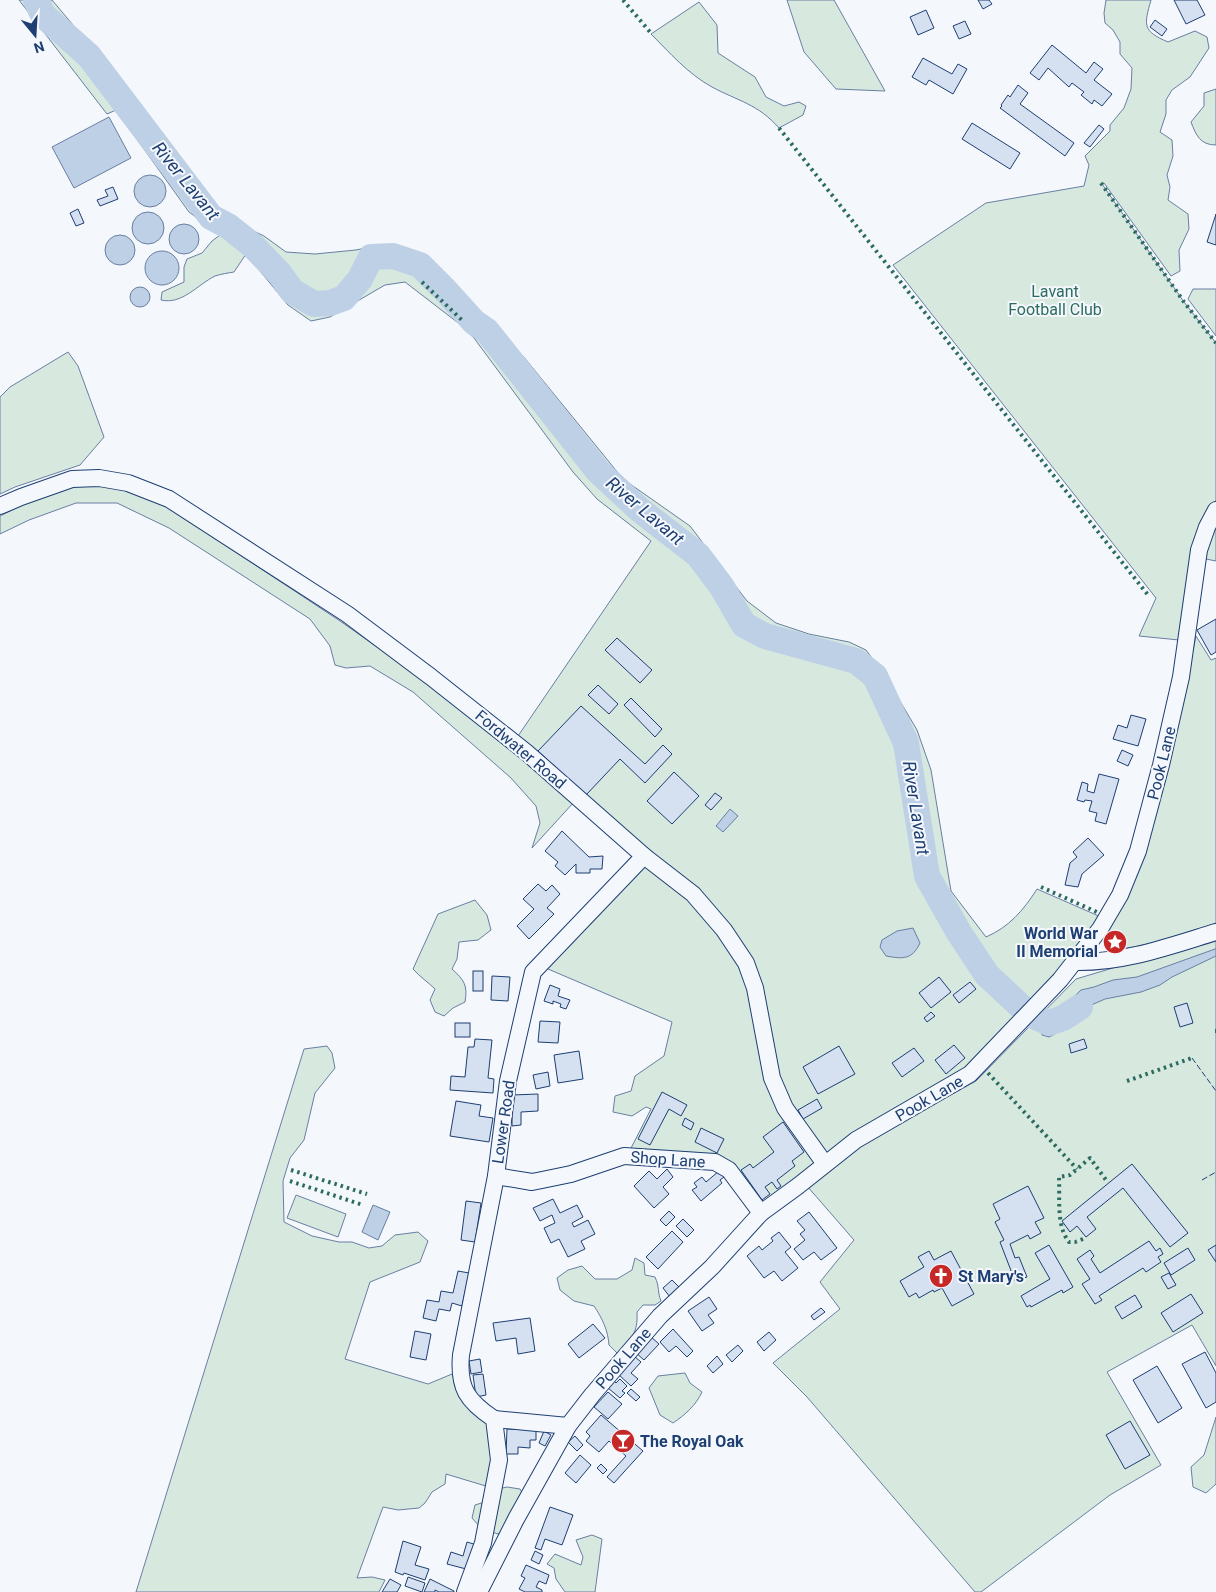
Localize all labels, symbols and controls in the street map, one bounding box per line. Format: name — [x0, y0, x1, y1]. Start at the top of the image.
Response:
north arrow — [10, 10, 60, 60]
text: N — [32, 38, 46, 57]
water label: River Lavant — [148, 137, 225, 224]
park label: Lavant Football Club — [1008, 282, 1102, 319]
water label: River Lavant — [602, 472, 689, 549]
street label: Fordwater Road — [471, 706, 570, 793]
street label: Pook Lane — [1143, 724, 1180, 802]
water label: River Lavant — [899, 759, 934, 857]
place label: World War II Memorial — [1016, 924, 1098, 961]
place icon: World War II Memorial — [1102, 929, 1128, 955]
street label: Pook Lane — [892, 1071, 966, 1125]
street label: Lower Road — [488, 1079, 519, 1165]
street label: Shop Lane — [630, 1147, 706, 1172]
church icon: St Mary's — [928, 1263, 954, 1289]
place label: St Mary's — [958, 1267, 1024, 1286]
street label: Pook Lane — [592, 1324, 655, 1393]
bar icon: The Royal Oak — [610, 1428, 636, 1454]
place label: The Royal Oak — [640, 1432, 744, 1451]

